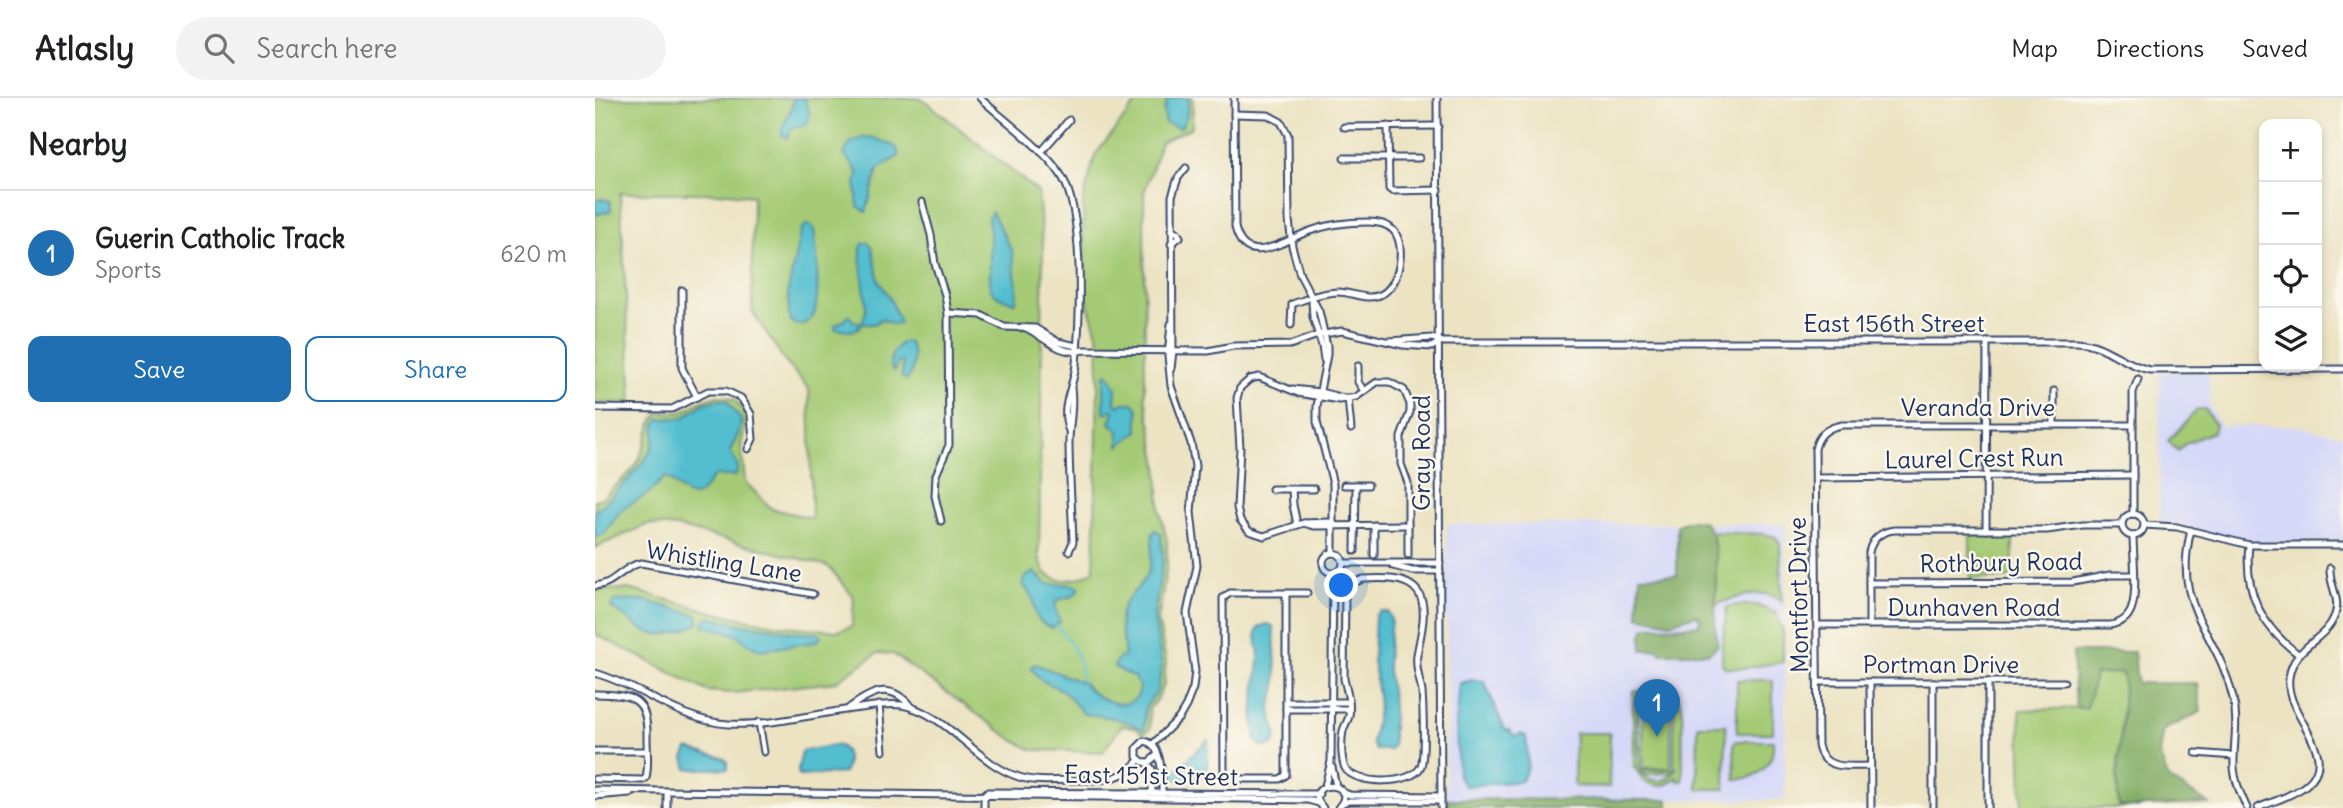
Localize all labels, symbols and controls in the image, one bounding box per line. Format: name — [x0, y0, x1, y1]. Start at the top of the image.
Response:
search box — [176, 17, 666, 80]
text: Atlasly — [35, 27, 134, 69]
icon: search — [200, 29, 238, 67]
text: Search here — [256, 32, 397, 65]
text: Map — [2011, 33, 2058, 63]
text: Directions — [2096, 33, 2204, 63]
text: Saved — [2242, 33, 2308, 63]
map controls — [2259, 119, 2322, 371]
button: + — [2259, 119, 2322, 182]
text: Nearby — [28, 125, 128, 163]
button: − — [2259, 182, 2322, 245]
text: Guerin Catholic Track — [95, 222, 345, 255]
text: 1 — [46, 239, 56, 268]
text: 620 m — [500, 239, 567, 268]
button: locate — [2259, 245, 2322, 308]
text: Sports — [95, 255, 161, 284]
street label: East 156th Street — [1803, 308, 1985, 338]
button: layers — [2259, 308, 2322, 371]
button: Save — [28, 336, 291, 402]
button: Share — [305, 336, 567, 402]
street label: Veranda Drive — [1901, 392, 2055, 422]
street label: Gray Road — [1406, 395, 1436, 511]
street label: Laurel Crest Run — [1884, 441, 2064, 475]
street label: Montfort Drive — [1782, 517, 1814, 673]
street label: Whistling Lane — [644, 534, 804, 588]
street label: Rothbury Road — [1919, 546, 2083, 578]
your location — [1324, 568, 1358, 602]
street label: Dunhaven Road — [1888, 592, 2060, 622]
street label: Portman Drive — [1863, 649, 2019, 679]
pin: 1 — [1634, 679, 1680, 737]
street label: East 151st Street — [1064, 758, 1238, 792]

